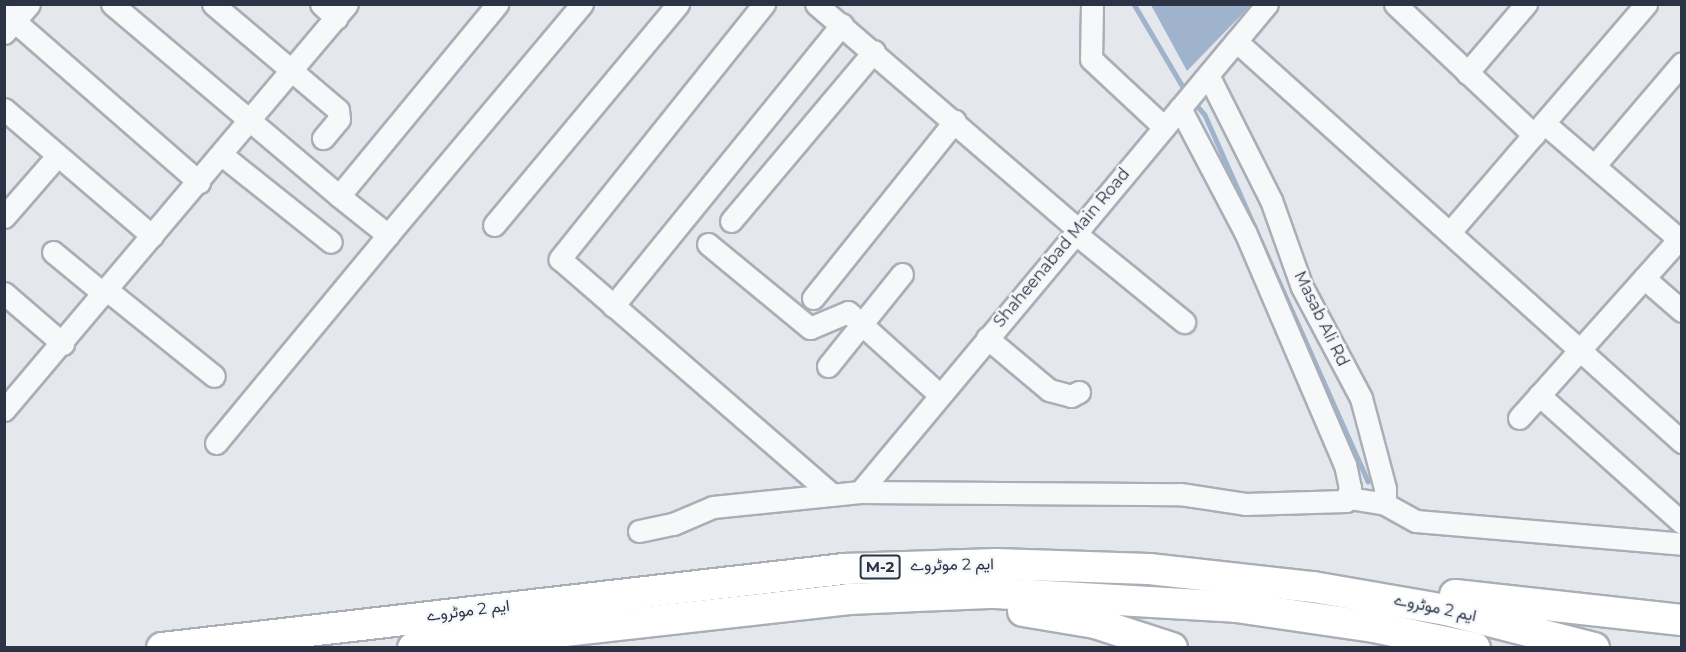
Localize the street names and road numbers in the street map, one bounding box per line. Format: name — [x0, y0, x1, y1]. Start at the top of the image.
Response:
street label: Shaheenabad Main Road — [990, 165, 1134, 331]
street label: Masab Ali Rd — [1290, 268, 1352, 370]
road number: M-2 — [859, 555, 901, 579]
street label: ایم 2 موٹروے — [910, 555, 994, 575]
street label: ایم 2 موٹروے — [1392, 590, 1478, 626]
street label: ایم 2 موٹروے — [425, 596, 511, 626]

